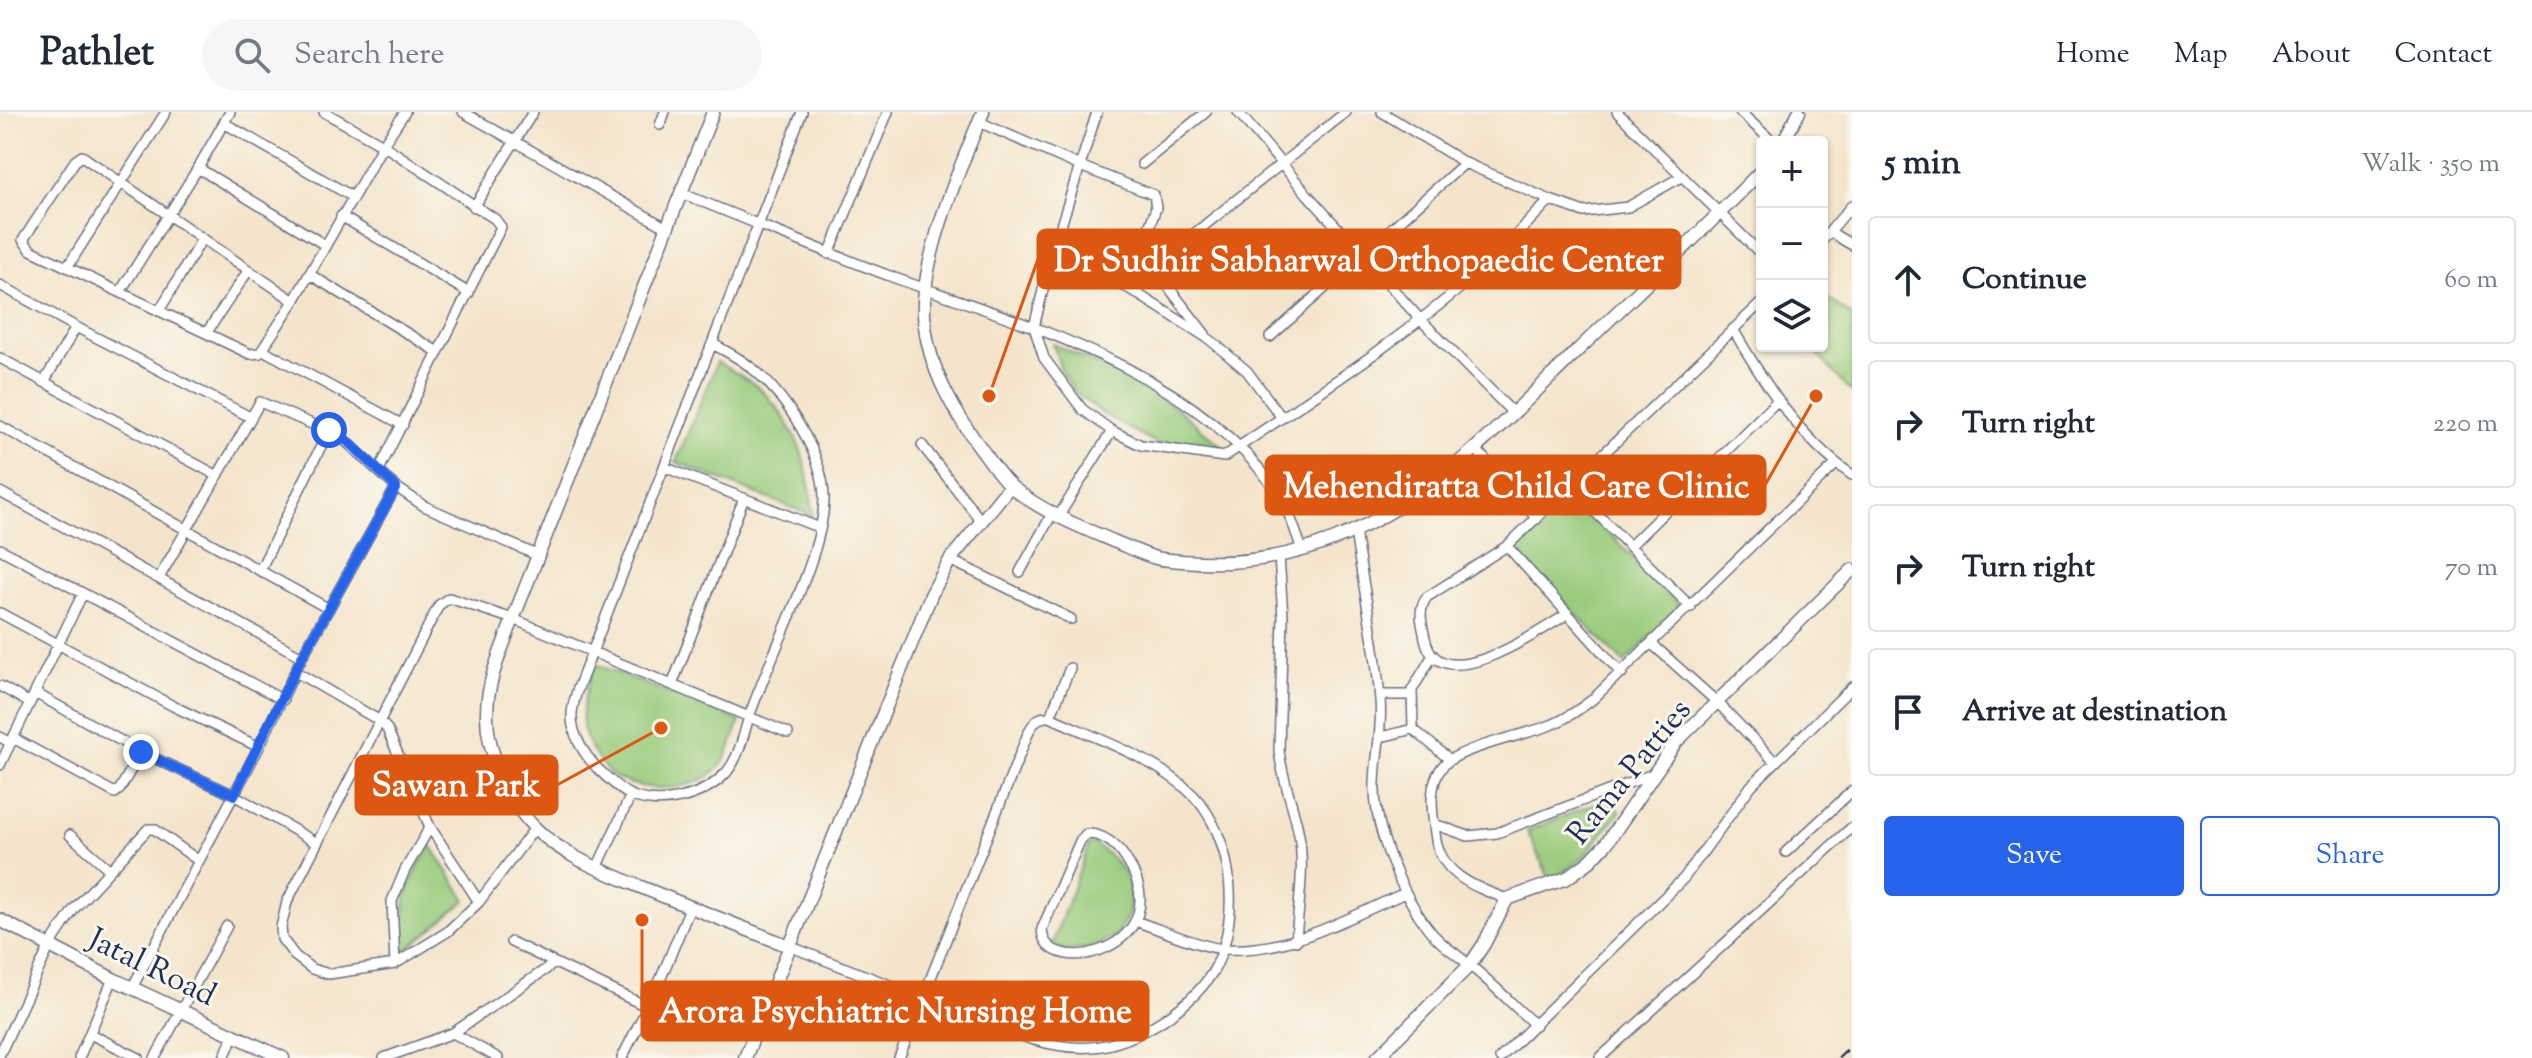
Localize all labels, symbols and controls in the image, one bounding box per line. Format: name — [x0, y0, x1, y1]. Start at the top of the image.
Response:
search box — [202, 19, 762, 91]
text: Pathlet — [40, 28, 154, 82]
icon: search — [230, 33, 274, 77]
text: Search here — [294, 34, 445, 77]
text: Home — [2056, 35, 2130, 75]
text: Map — [2174, 35, 2228, 75]
text: About — [2272, 35, 2350, 75]
text: Contact — [2394, 35, 2492, 75]
map controls — [1756, 136, 1828, 352]
button: + — [1756, 136, 1828, 208]
text: 5 min — [1884, 140, 1961, 189]
text: Walk · 350 m — [2361, 146, 2500, 183]
button: − — [1756, 208, 1828, 280]
callout: Dr Sudhir Sabharwal Orthopaedic Center — [1038, 230, 1680, 288]
text: Dr Sudhir Sabharwal Orthopaedic Center — [1054, 238, 1664, 287]
icon: ahead — [1886, 258, 1930, 302]
text: Continue — [1962, 259, 2087, 302]
text: 60 m — [2444, 262, 2498, 299]
button: layers — [1756, 280, 1828, 352]
icon: right — [1886, 402, 1930, 446]
text: Turn right — [1962, 403, 2095, 446]
text: 220 m — [2433, 406, 2498, 443]
route start — [311, 412, 347, 448]
callout: Mehendiratta Child Care Clinic — [1266, 456, 1765, 514]
text: Mehendiratta Child Care Clinic — [1283, 464, 1750, 513]
icon: right — [1886, 546, 1930, 590]
text: Turn right — [1962, 547, 2095, 590]
text: 70 m — [2445, 550, 2498, 587]
street label: Rama Patties — [1557, 690, 1704, 856]
icon: arrive — [1886, 690, 1930, 734]
text: Arrive at destination — [1962, 691, 2227, 734]
route end — [123, 734, 159, 770]
callout: Sawan Park — [356, 756, 557, 814]
text: Sawan Park — [372, 763, 541, 812]
button: Save — [1884, 816, 2184, 896]
button: Share — [2200, 816, 2500, 896]
street label: Jatal Road — [78, 917, 223, 1019]
callout: Arora Psychiatric Nursing Home — [642, 982, 1148, 1040]
text: Arora Psychiatric Nursing Home — [658, 989, 1132, 1038]

